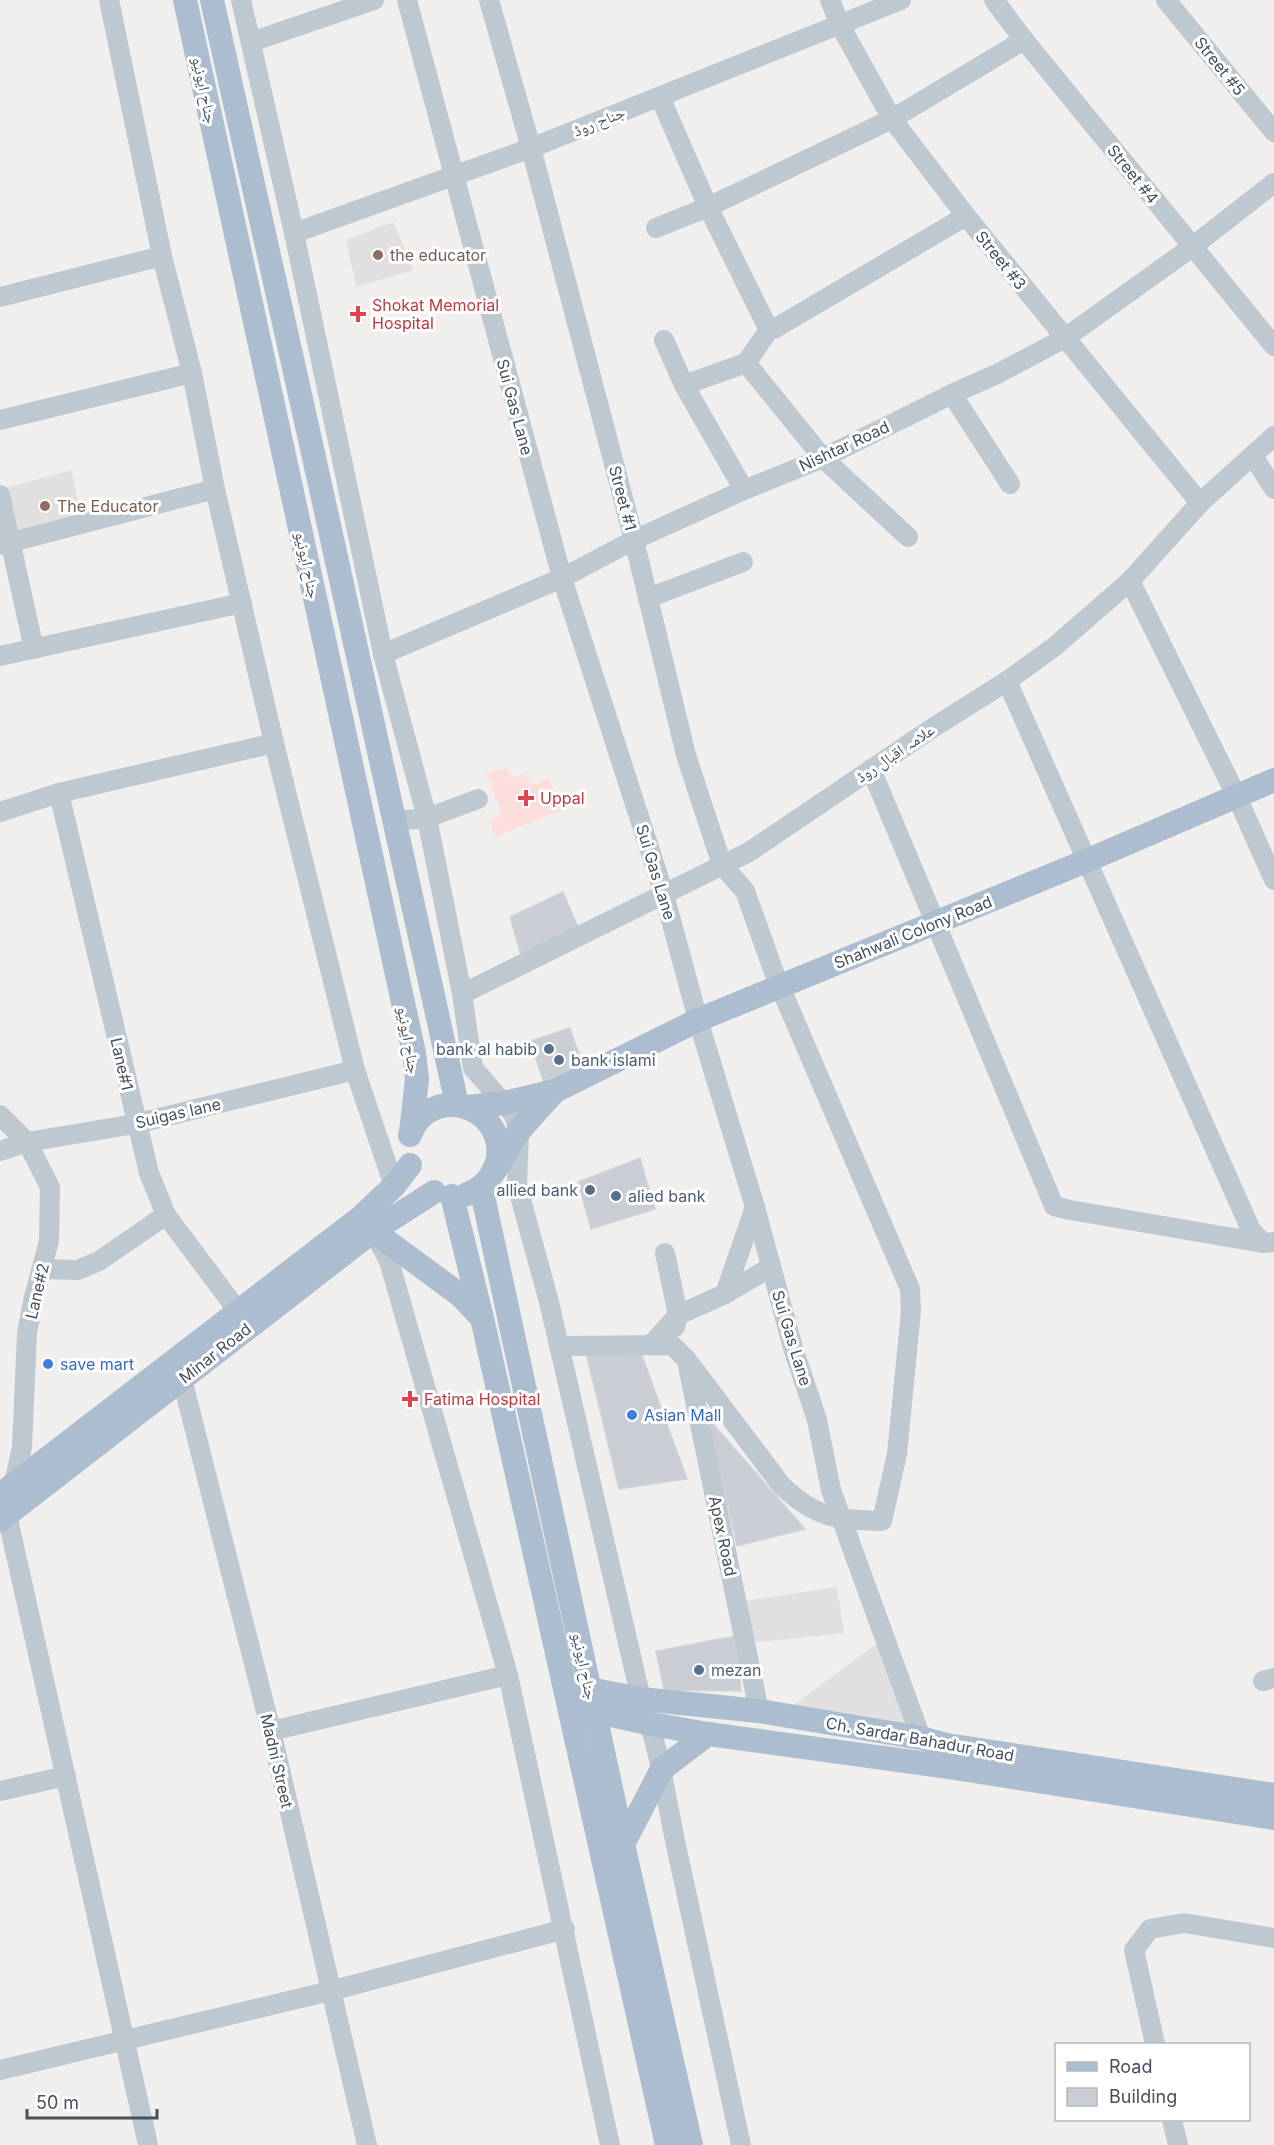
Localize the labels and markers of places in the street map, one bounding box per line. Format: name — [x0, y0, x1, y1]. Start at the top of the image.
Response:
place label: the educator — [390, 245, 486, 265]
marker: the educator — [371, 248, 385, 262]
place label: Shokat Memorial Hospital — [372, 295, 499, 333]
marker: Shokat Memorial Hospital — [349, 305, 367, 323]
place label: The Educator — [57, 496, 158, 516]
marker: The Educator — [38, 499, 52, 513]
place label: Uppal — [540, 788, 585, 808]
marker: Uppal — [517, 789, 535, 807]
place label: bank al habib — [436, 1039, 537, 1059]
marker: bank al habib — [542, 1042, 556, 1056]
place label: bank islami — [571, 1050, 656, 1070]
marker: bank islami — [552, 1053, 566, 1067]
place label: allied bank — [497, 1180, 578, 1200]
marker: allied bank — [583, 1183, 597, 1197]
place label: alied bank — [628, 1186, 706, 1206]
marker: alied bank — [609, 1189, 623, 1203]
place label: save mart — [60, 1354, 134, 1374]
marker: save mart — [41, 1357, 55, 1371]
place label: Fatima Hospital — [424, 1389, 540, 1409]
marker: Fatima Hospital — [401, 1390, 419, 1408]
place label: Asian Mall — [644, 1405, 721, 1425]
marker: Asian Mall — [625, 1408, 639, 1422]
place label: mezan — [711, 1660, 761, 1680]
marker: mezan — [692, 1663, 706, 1677]

